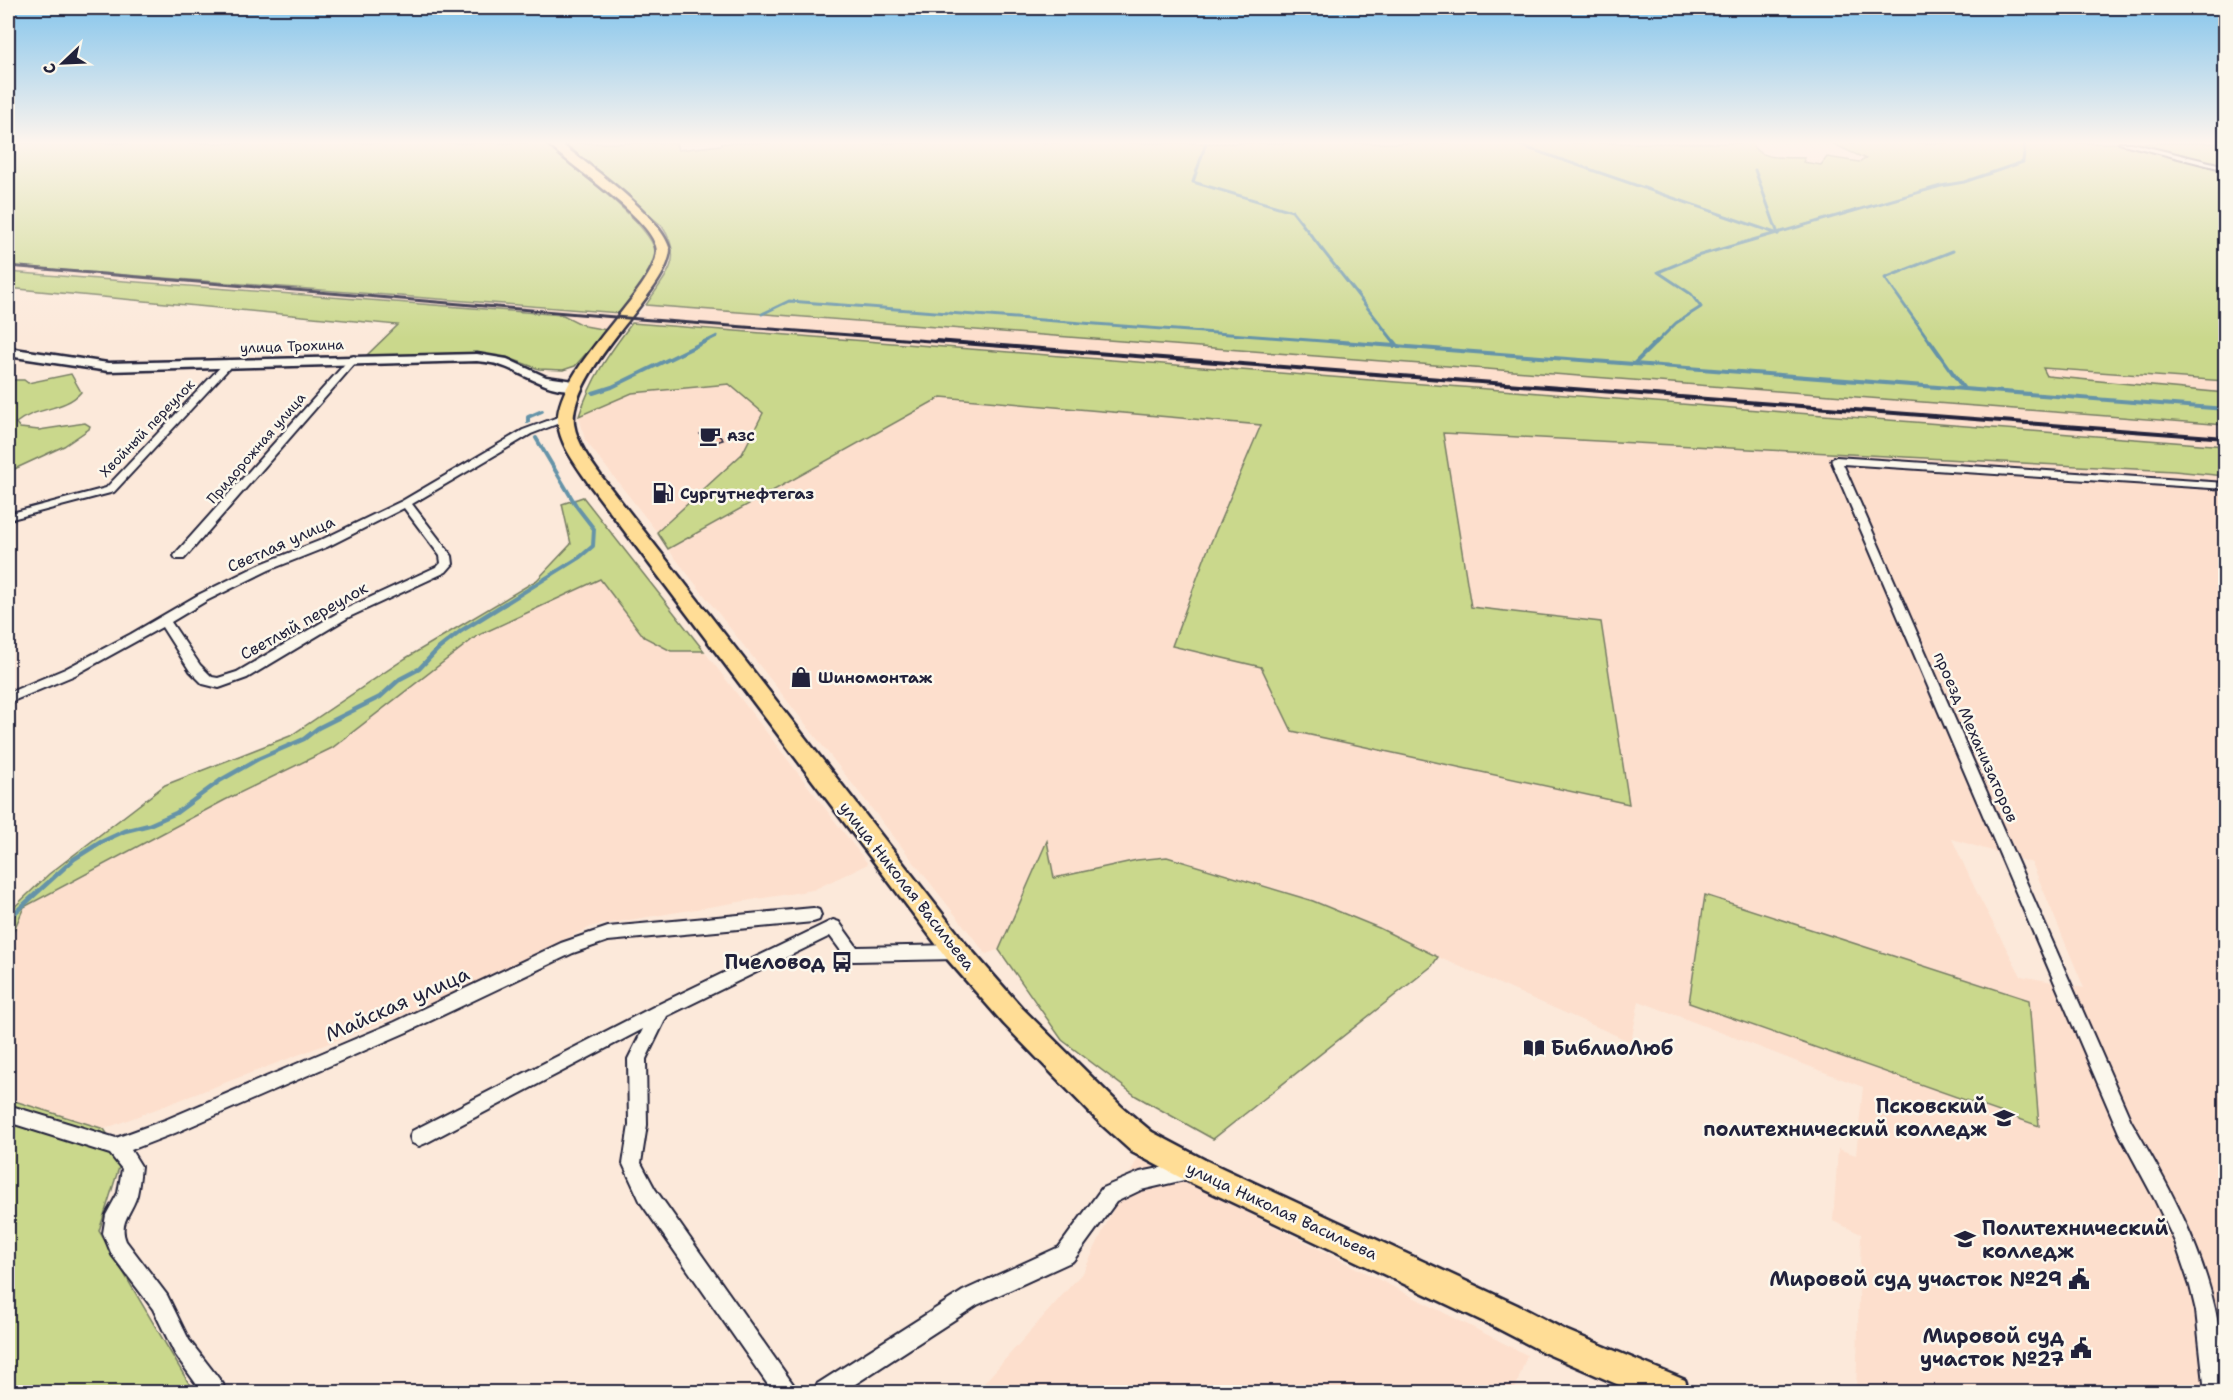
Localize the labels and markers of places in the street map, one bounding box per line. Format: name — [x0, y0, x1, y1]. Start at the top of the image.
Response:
cafe icon: АЗС — [698, 424, 722, 448]
place label: АЗС — [727, 427, 755, 445]
fuel station icon: Сургутнефтегаз — [651, 481, 675, 505]
place label: Сургутнефтегаз — [680, 483, 815, 504]
shop icon: Шиномонтаж — [789, 665, 813, 689]
place label: Шиномонтаж — [818, 667, 933, 688]
place label: Пчеловод — [724, 949, 825, 975]
bus stop icon: Пчеловод — [830, 950, 854, 974]
place label: БиблиоЛюб — [1551, 1035, 1674, 1061]
library icon: БиблиоЛюб — [1522, 1036, 1546, 1060]
place label: Псковский политехнический колледж — [1703, 1093, 1987, 1142]
school or university icon: Псковский политехнический колледж — [1992, 1106, 2016, 1130]
place label: Политехнический колледж — [1982, 1215, 2168, 1264]
school or university icon: Политехнический колледж — [1953, 1227, 1977, 1251]
place label: Мировой суд участок №29 — [1769, 1266, 2062, 1292]
public building icon: Мировой суд участок №29 — [2067, 1267, 2091, 1291]
place label: Мировой суд участок №27 — [1920, 1323, 2064, 1372]
public building icon: Мировой суд участок №27 — [2069, 1336, 2093, 1360]

